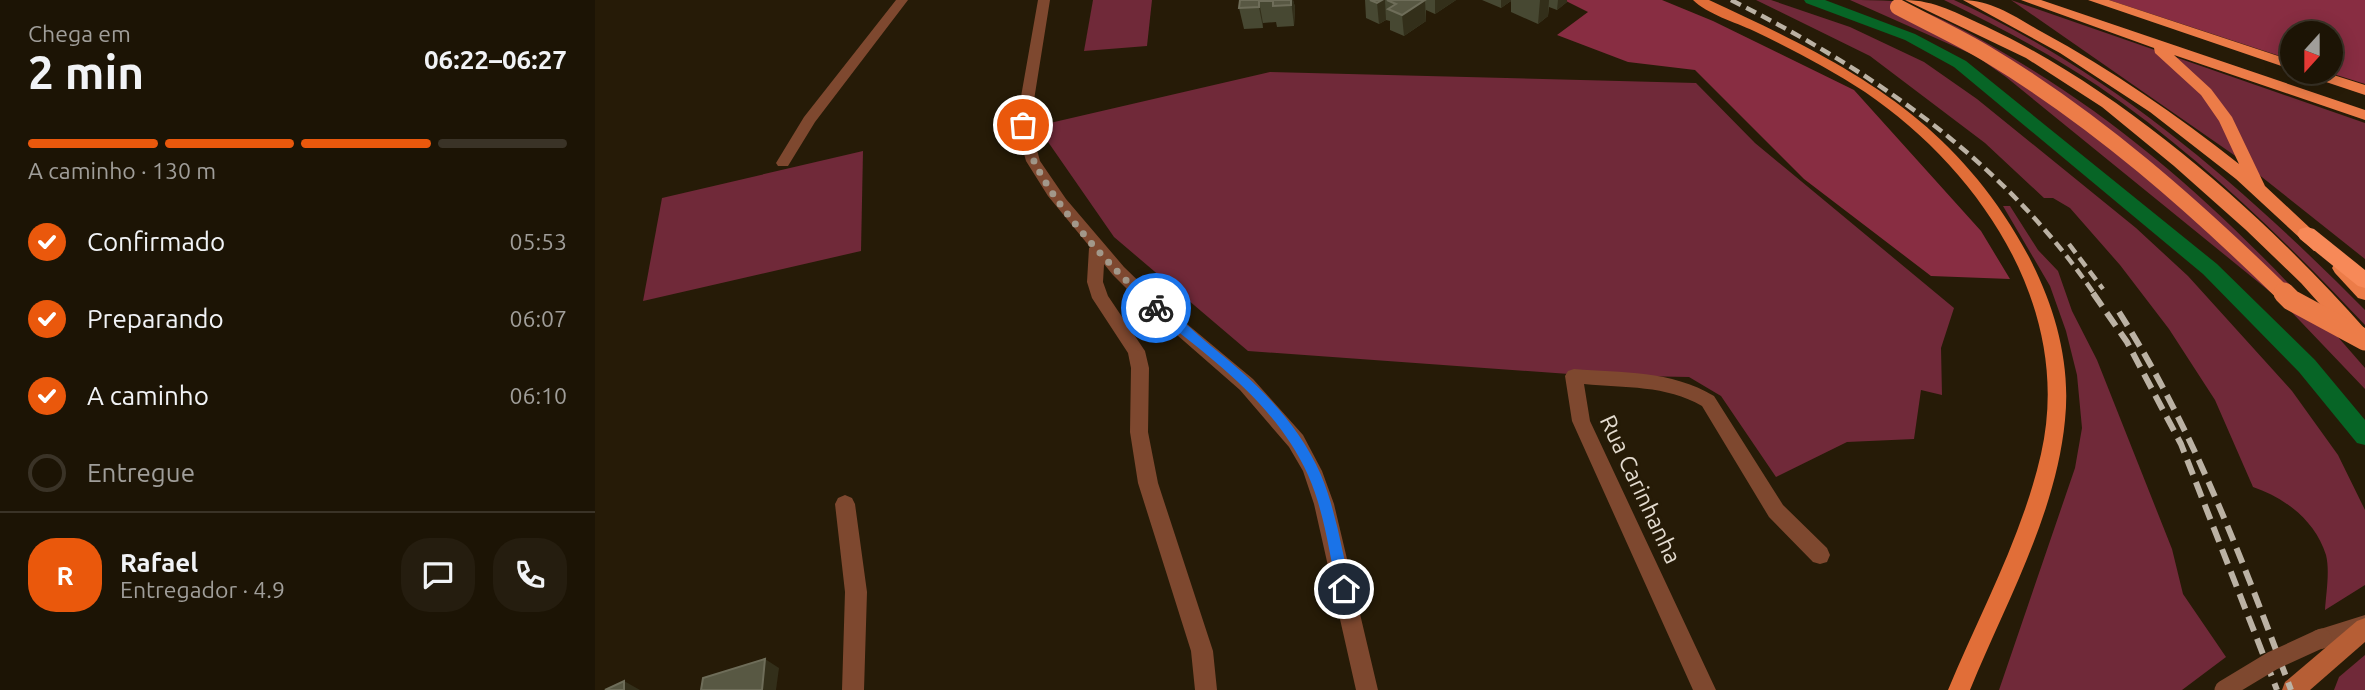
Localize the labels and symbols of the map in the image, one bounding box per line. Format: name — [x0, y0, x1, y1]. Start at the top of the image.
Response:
north arrow — [2280, 21, 2343, 84]
pin — [993, 95, 1053, 155]
courier — [1121, 273, 1191, 343]
street label: Rua Carinhanha — [1596, 411, 1686, 567]
pin — [1314, 559, 1374, 619]

